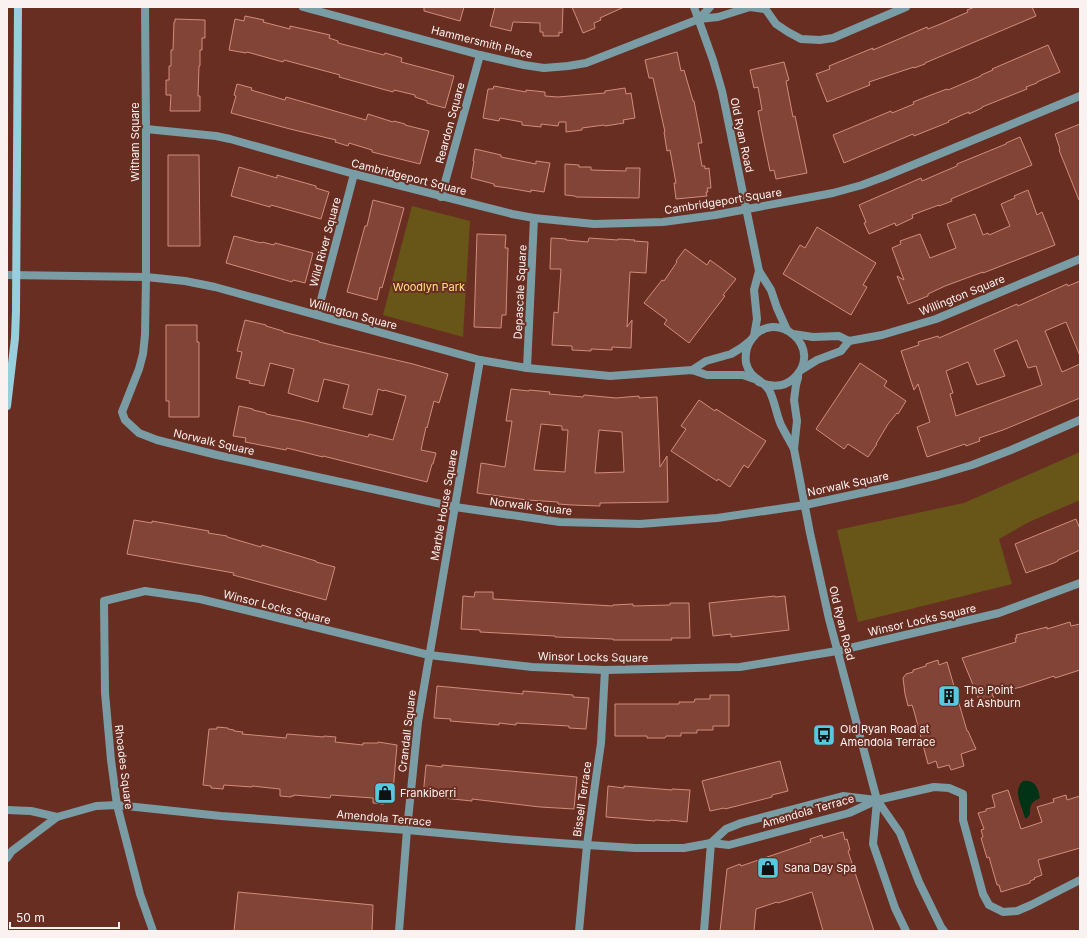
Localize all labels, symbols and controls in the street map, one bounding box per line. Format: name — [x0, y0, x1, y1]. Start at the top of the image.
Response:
street label: Hammersmith Place — [430, 23, 534, 61]
street label: Reardon Square — [432, 81, 468, 165]
street label: Old Ryan Road — [727, 96, 757, 174]
street label: Witham Square — [128, 102, 142, 182]
street label: Cambridgeport Square — [350, 156, 468, 198]
street label: Cambridgeport Square — [663, 185, 783, 217]
street label: Wild River Square — [306, 196, 344, 288]
street label: Depascale Square — [511, 244, 529, 340]
street label: Willington Square — [917, 271, 1007, 319]
park label: Woodlyn Park — [393, 280, 465, 294]
street label: Willington Square — [307, 295, 399, 333]
street label: Norwalk Square — [172, 426, 256, 458]
street label: Marble House Square — [427, 448, 461, 562]
street label: Norwalk Square — [806, 469, 890, 499]
street label: Norwalk Square — [489, 494, 573, 518]
street label: Old Ryan Road — [826, 584, 858, 662]
street label: Winsor Locks Square — [222, 587, 332, 627]
street label: Winsor Locks Square — [867, 601, 977, 639]
street label: Winsor Locks Square — [538, 649, 648, 665]
building icon: The Point at Ashburn — [936, 683, 962, 709]
place label: The Point at Ashburn — [964, 683, 1021, 710]
street label: Crandall Square — [395, 689, 419, 773]
bus stop icon: Old Ryan Road at Amendola Terrace — [811, 722, 837, 748]
place label: Old Ryan Road at Amendola Terrace — [840, 722, 935, 749]
street label: Rhoades Square — [112, 724, 136, 810]
street label: Bissell Terrace — [570, 760, 594, 838]
shop icon: Frankiberri — [372, 780, 398, 806]
place label: Frankiberri — [400, 786, 456, 800]
street label: Amendola Terrace — [760, 791, 856, 831]
street label: Amendola Terrace — [336, 807, 432, 829]
shop icon: Sana Day Spa — [755, 855, 781, 881]
place label: Sana Day Spa — [784, 861, 856, 875]
scale bar — [10, 904, 119, 930]
text: 50 m — [16, 910, 45, 925]

